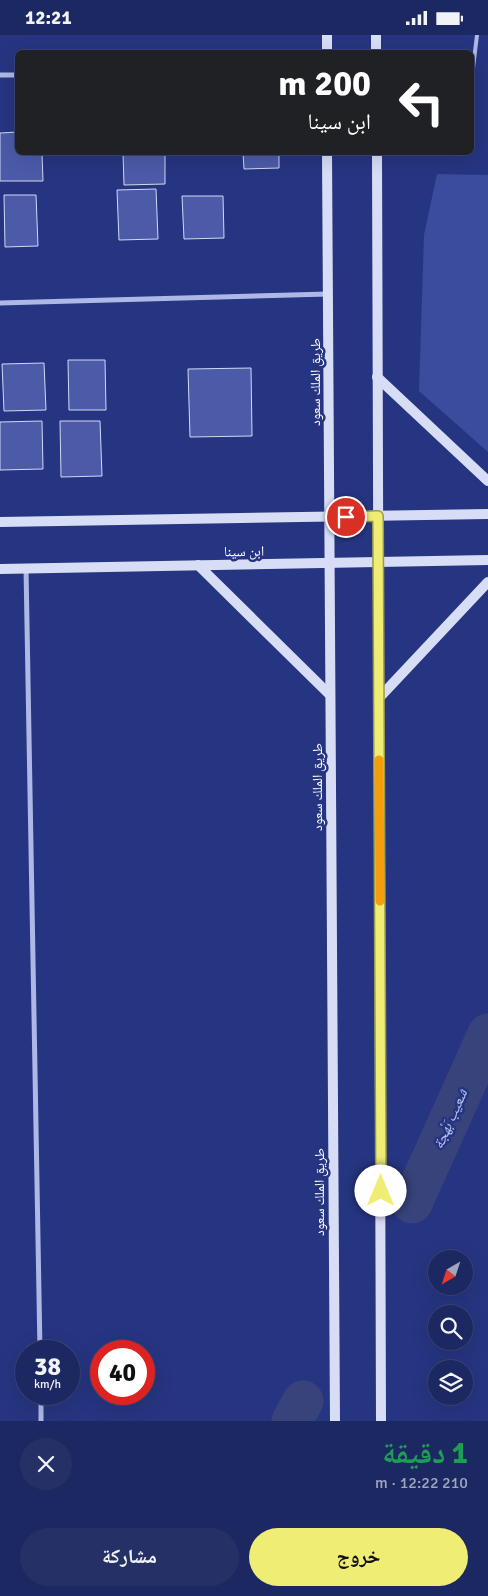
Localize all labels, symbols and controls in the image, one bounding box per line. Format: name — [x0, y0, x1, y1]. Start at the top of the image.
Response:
text: 12:21 — [25, 6, 72, 30]
text: 200 m — [278, 62, 371, 105]
icon: left — [389, 70, 454, 135]
text: ابن سينا — [308, 108, 371, 135]
street label: طريق الملك سعود — [307, 338, 325, 426]
pin — [325, 496, 367, 538]
icon: arrive — [332, 503, 360, 531]
street label: ابن سينا — [224, 543, 264, 560]
street label: طريق الملك سعود — [309, 743, 327, 831]
water label: شعيب بَهْجة — [429, 1086, 471, 1152]
street label: طريق الملك سعود — [311, 1148, 329, 1236]
position arrow — [354, 1164, 406, 1216]
north arrow — [428, 1250, 472, 1295]
map controls — [428, 1250, 473, 1405]
button: search — [428, 1305, 473, 1350]
speed limit sign: 40 — [90, 1340, 155, 1405]
text: 38 — [34, 1351, 61, 1382]
button: layers — [428, 1360, 473, 1405]
text: km/h — [34, 1377, 61, 1392]
text: 1 دقيقة — [382, 1435, 468, 1472]
button: close — [20, 1438, 72, 1490]
text: 210 m · 12:22 — [375, 1473, 468, 1493]
button: مشاركة — [20, 1528, 239, 1586]
button: خروج — [249, 1528, 468, 1586]

